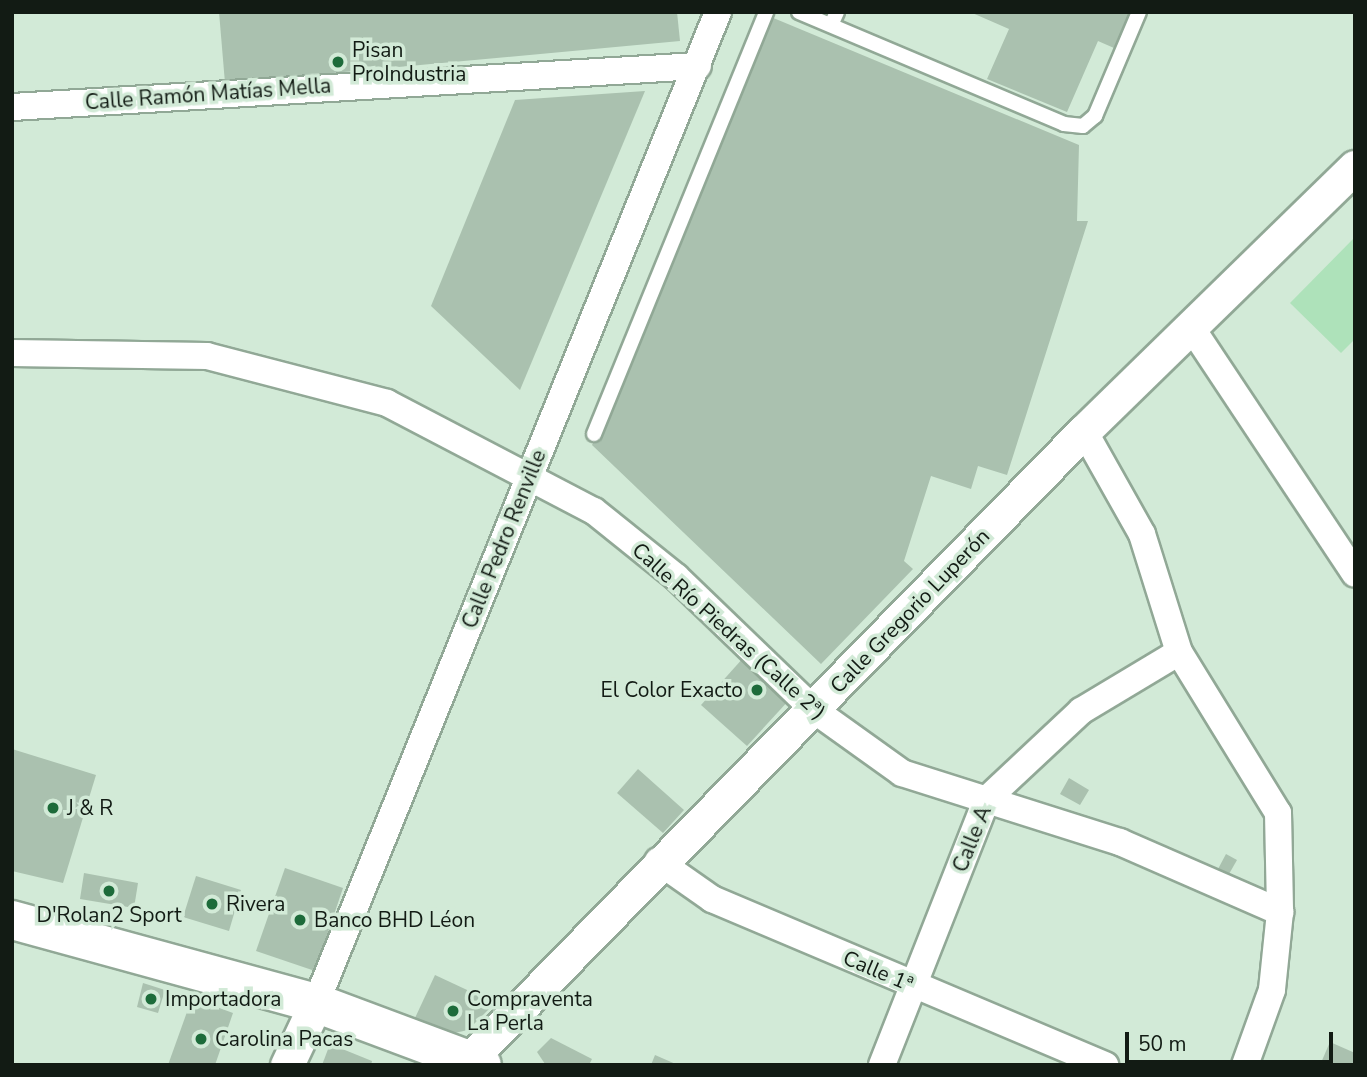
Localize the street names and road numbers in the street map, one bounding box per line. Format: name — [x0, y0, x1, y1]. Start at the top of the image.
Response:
street label: Calle Ramón Matías Mella — [84, 73, 332, 115]
street label: Calle Pedro Renville — [457, 446, 551, 632]
street label: Calle Gregorio Luperón — [825, 524, 995, 698]
street label: Calle Río Piedras (Calle 2ª) — [627, 537, 831, 725]
street label: Calle A — [947, 802, 997, 876]
street label: Calle 1ª — [839, 945, 917, 997]

